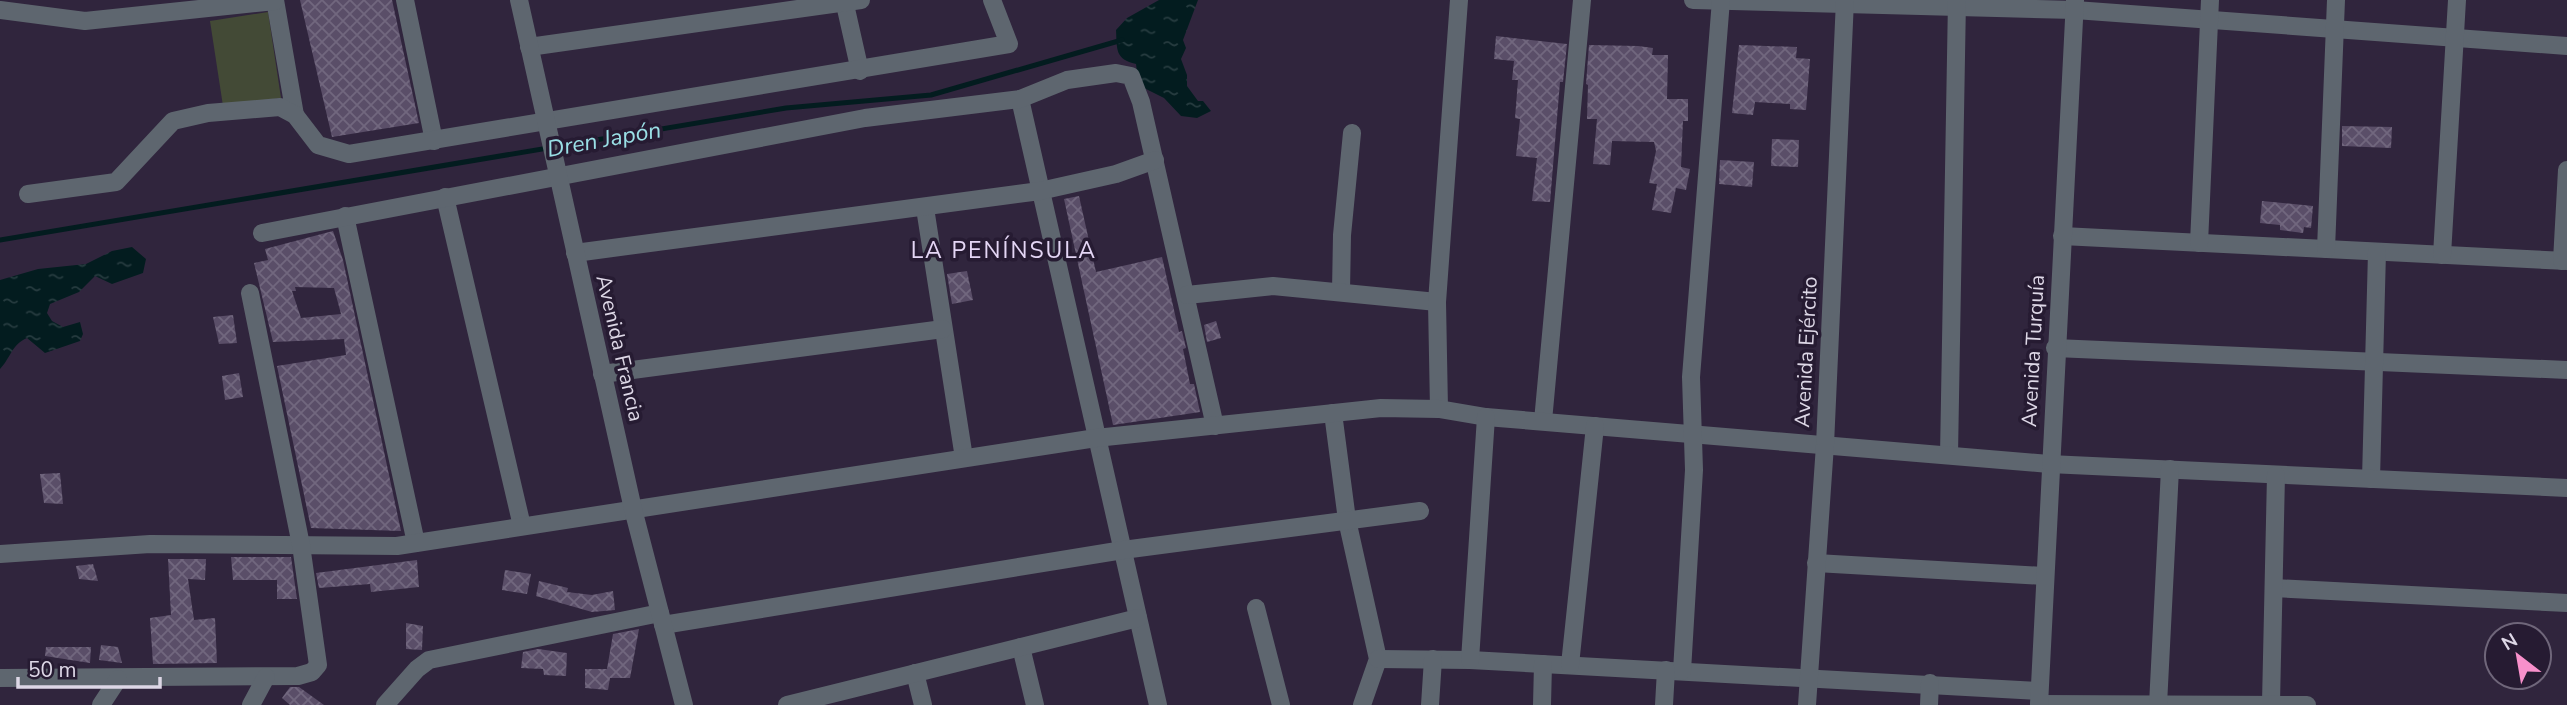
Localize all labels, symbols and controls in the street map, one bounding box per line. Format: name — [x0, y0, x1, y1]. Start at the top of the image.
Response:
water label: Dren Japón — [545, 114, 664, 165]
district label: LA PENÍNSULA — [911, 235, 1097, 266]
street label: Avenida Francia — [590, 272, 650, 424]
street label: Avenida Turquía — [2015, 274, 2051, 428]
street label: Avenida Ejército — [1788, 276, 1824, 428]
north arrow — [2483, 621, 2553, 691]
text: N — [2497, 627, 2523, 657]
scale bar — [18, 646, 159, 690]
text: 50 m — [28, 656, 77, 684]

